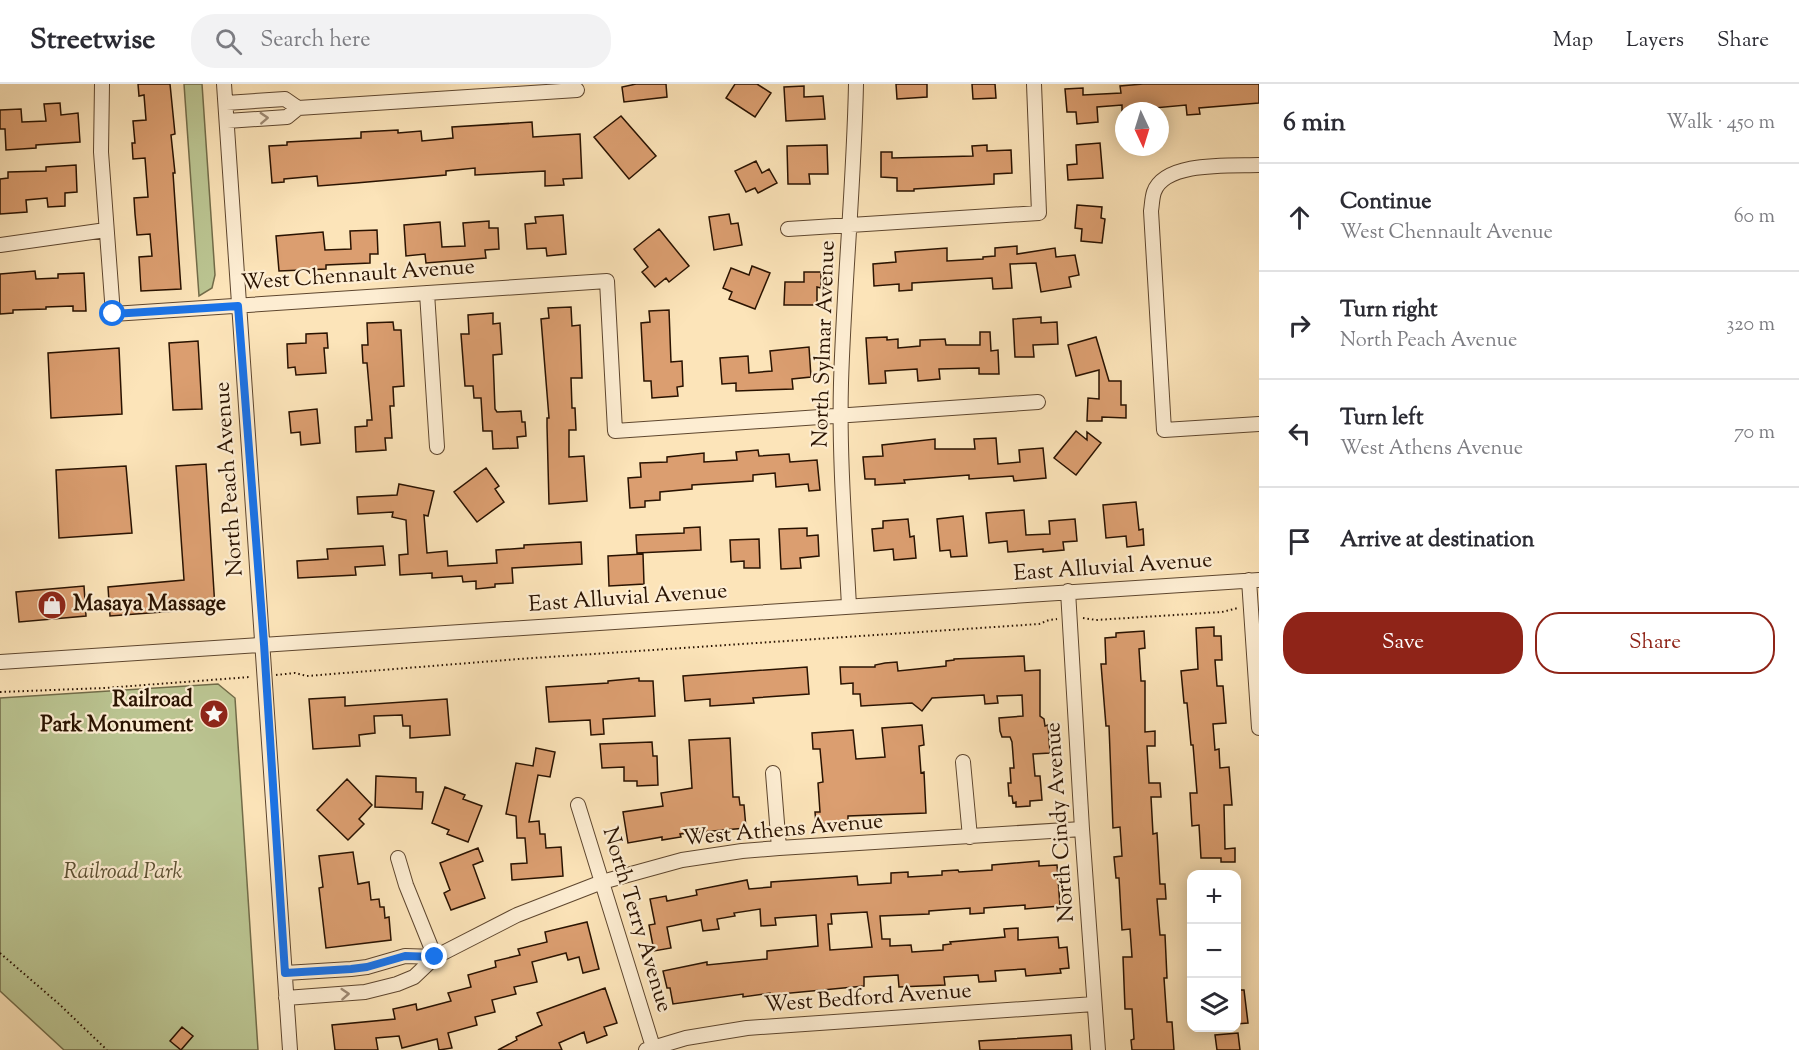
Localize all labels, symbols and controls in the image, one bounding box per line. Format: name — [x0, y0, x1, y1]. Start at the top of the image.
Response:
search box — [191, 14, 611, 68]
text: Streetwise — [30, 21, 155, 61]
icon: search — [212, 25, 245, 58]
text: Search here — [260, 25, 371, 57]
text: Map — [1553, 26, 1593, 56]
text: Layers — [1626, 26, 1684, 56]
text: Share — [1717, 26, 1769, 56]
north arrow — [1115, 102, 1169, 156]
text: 6 min — [1283, 105, 1346, 142]
text: Walk · 450 m — [1666, 109, 1775, 138]
one-way arrow — [260, 112, 269, 125]
text: Continue — [1340, 187, 1431, 219]
icon: ahead — [1283, 201, 1316, 234]
text: 60 m — [1734, 203, 1775, 232]
text: West Chennault Avenue — [1340, 219, 1553, 248]
street label: North Sylmar Avenue — [805, 240, 845, 448]
street label: West Chennault Avenue — [240, 252, 476, 300]
text: Turn right — [1340, 295, 1437, 327]
route start — [99, 300, 125, 326]
icon: right — [1283, 309, 1316, 342]
text: 320 m — [1726, 311, 1775, 340]
text: North Peach Avenue — [1340, 327, 1517, 356]
street label: North Peach Avenue — [207, 381, 253, 577]
text: Turn left — [1340, 403, 1423, 435]
icon: left — [1283, 417, 1316, 450]
text: 70 m — [1734, 419, 1775, 448]
text: West Athens Avenue — [1340, 435, 1523, 464]
icon: arrive — [1283, 525, 1316, 558]
text: Arrive at destination — [1340, 525, 1535, 557]
street label: East Alluvial Avenue — [1013, 545, 1213, 591]
street label: East Alluvial Avenue — [528, 576, 728, 622]
shop icon: Masaya Massage — [36, 589, 68, 621]
place label: Masaya Massage — [73, 589, 226, 621]
button: Save — [1283, 612, 1523, 674]
button: Share — [1535, 612, 1775, 674]
place label: Railroad Park Monument — [40, 685, 194, 742]
place icon: Railroad Park Monument — [198, 698, 230, 730]
street label: North Cindy Avenue — [1038, 721, 1084, 923]
street label: West Athens Avenue — [681, 806, 885, 856]
street label: North Terry Avenue — [593, 823, 679, 1017]
park label: Railroad Park — [64, 857, 182, 889]
map controls — [1187, 870, 1241, 1032]
button: + — [1187, 870, 1241, 924]
button: − — [1187, 924, 1241, 978]
route end — [421, 943, 447, 969]
street label: West Bedford Avenue — [763, 976, 973, 1022]
button: layers — [1187, 978, 1241, 1032]
one-way arrow — [340, 987, 349, 1000]

